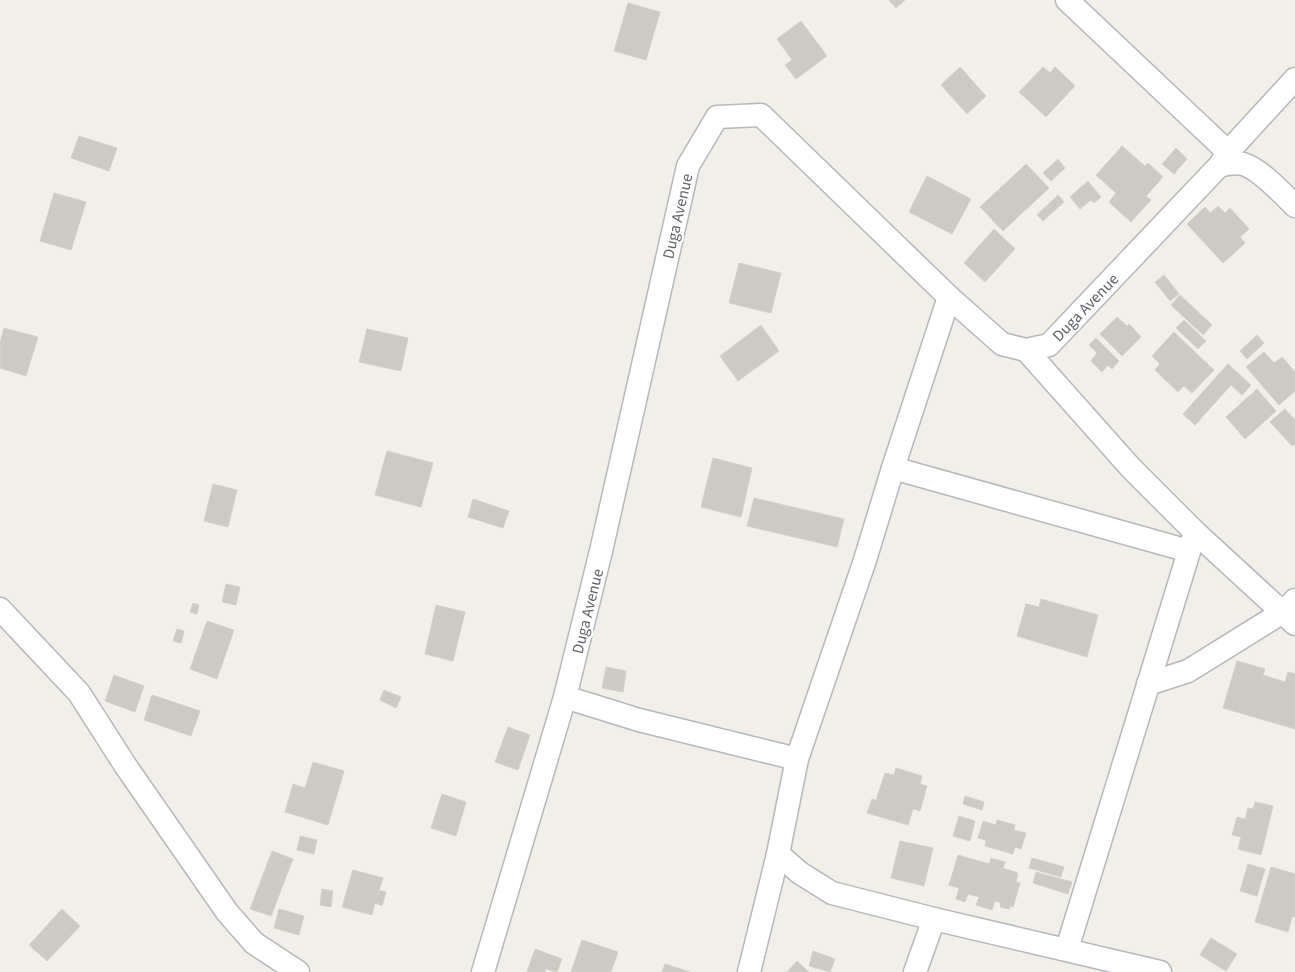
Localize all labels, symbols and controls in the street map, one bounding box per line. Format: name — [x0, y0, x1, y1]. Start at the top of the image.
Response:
street label: Duga Avenue — [657, 171, 698, 261]
street label: Duga Avenue — [1048, 269, 1124, 347]
street label: Duga Avenue — [567, 566, 609, 656]

